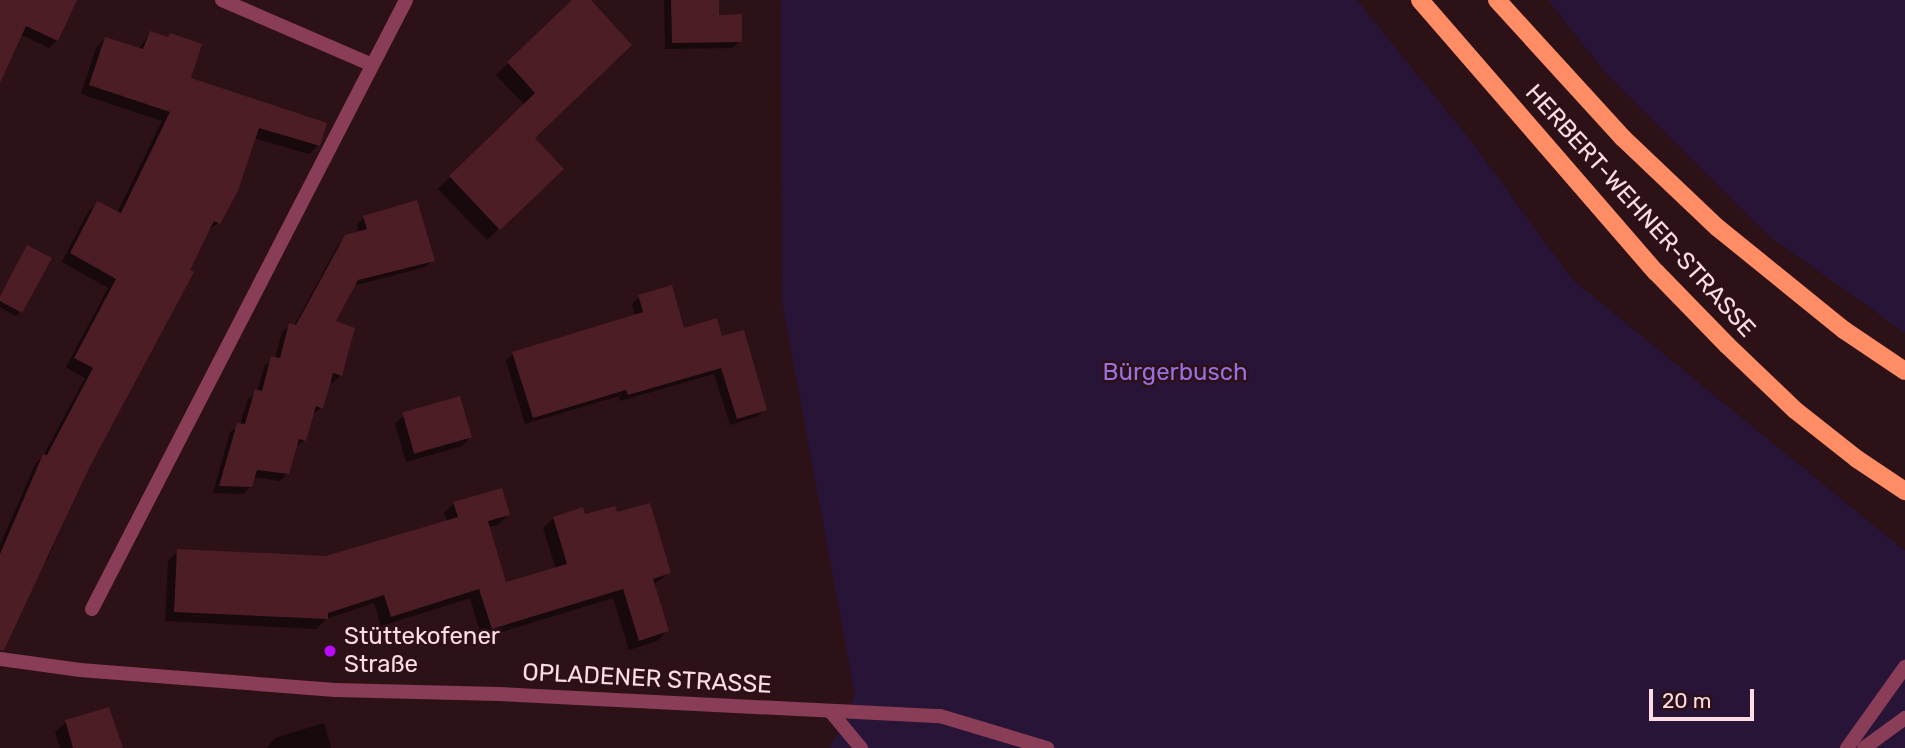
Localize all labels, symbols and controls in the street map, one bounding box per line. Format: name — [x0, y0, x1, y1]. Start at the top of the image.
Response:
street label: HERBERT-WEHNER-STRASSE — [1519, 79, 1761, 343]
park label: Bürgerbusch — [1102, 359, 1248, 387]
place label: Stüttekofener Straße — [344, 623, 500, 679]
marker: Stüttekofener Straße — [322, 643, 338, 659]
street label: OPLADENER STRASSE — [522, 658, 772, 700]
scale bar — [1653, 674, 1758, 718]
text: 20 m — [1662, 688, 1711, 713]

